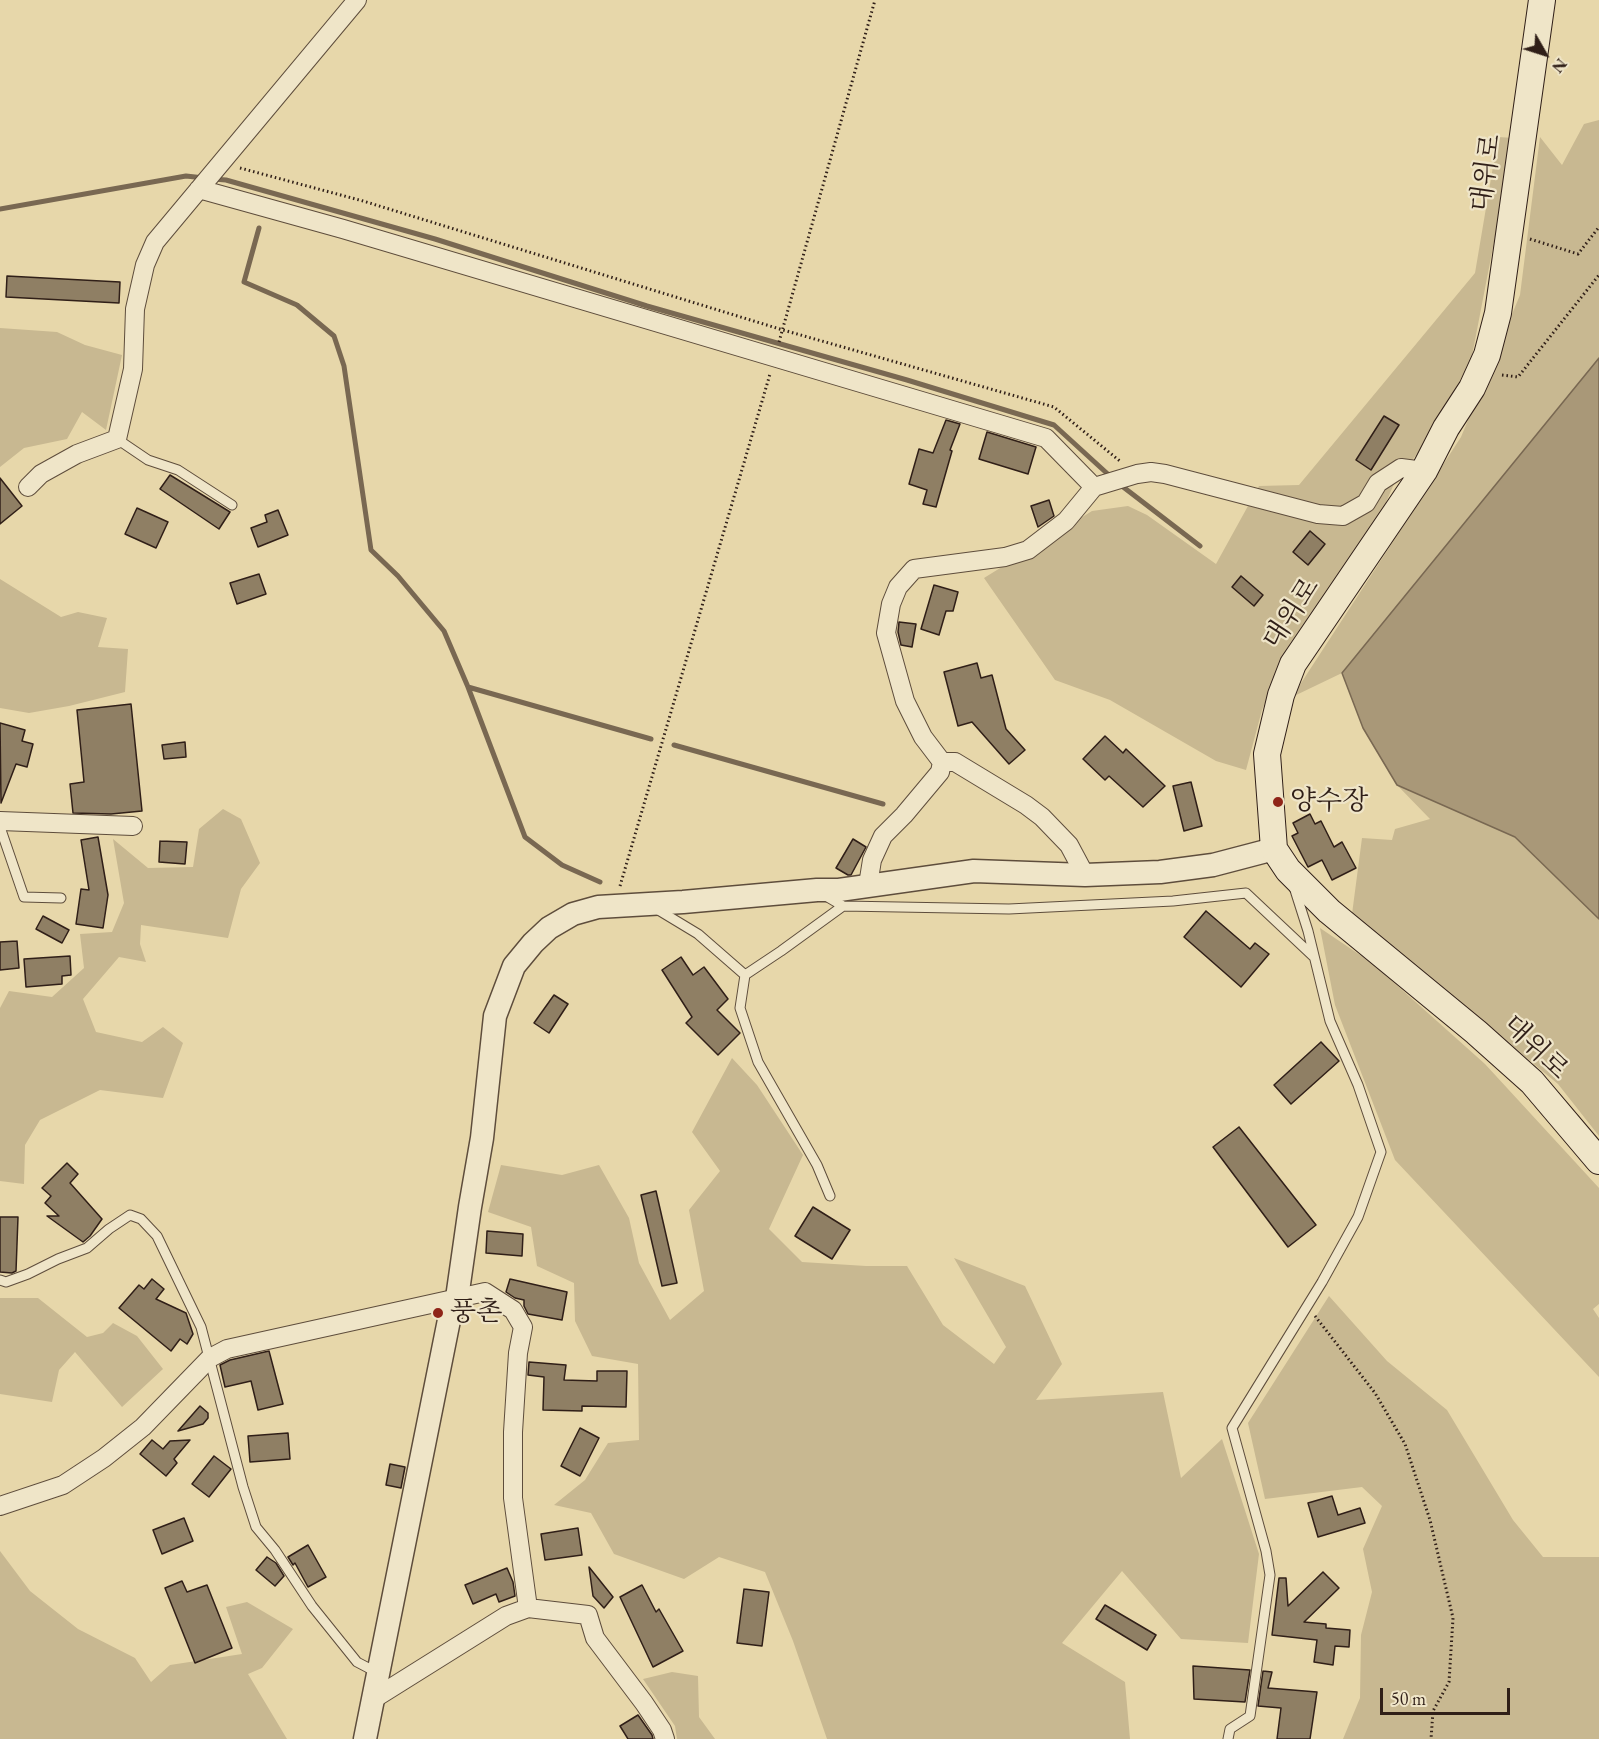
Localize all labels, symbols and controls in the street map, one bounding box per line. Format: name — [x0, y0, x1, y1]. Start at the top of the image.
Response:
north arrow — [1515, 24, 1575, 84]
text: N — [1547, 54, 1572, 77]
street label: 대위로 — [1466, 132, 1508, 214]
street label: 대위로 — [1257, 572, 1327, 656]
place label: 양수장 — [1290, 786, 1368, 818]
marker: 양수장 — [1271, 795, 1285, 809]
street label: 대위로 — [1496, 1009, 1574, 1087]
place label: 풍촌 — [450, 1297, 502, 1329]
marker: 풍촌 — [431, 1306, 445, 1320]
scale bar — [1383, 1676, 1514, 1714]
text: 50 m — [1391, 1687, 1426, 1710]

